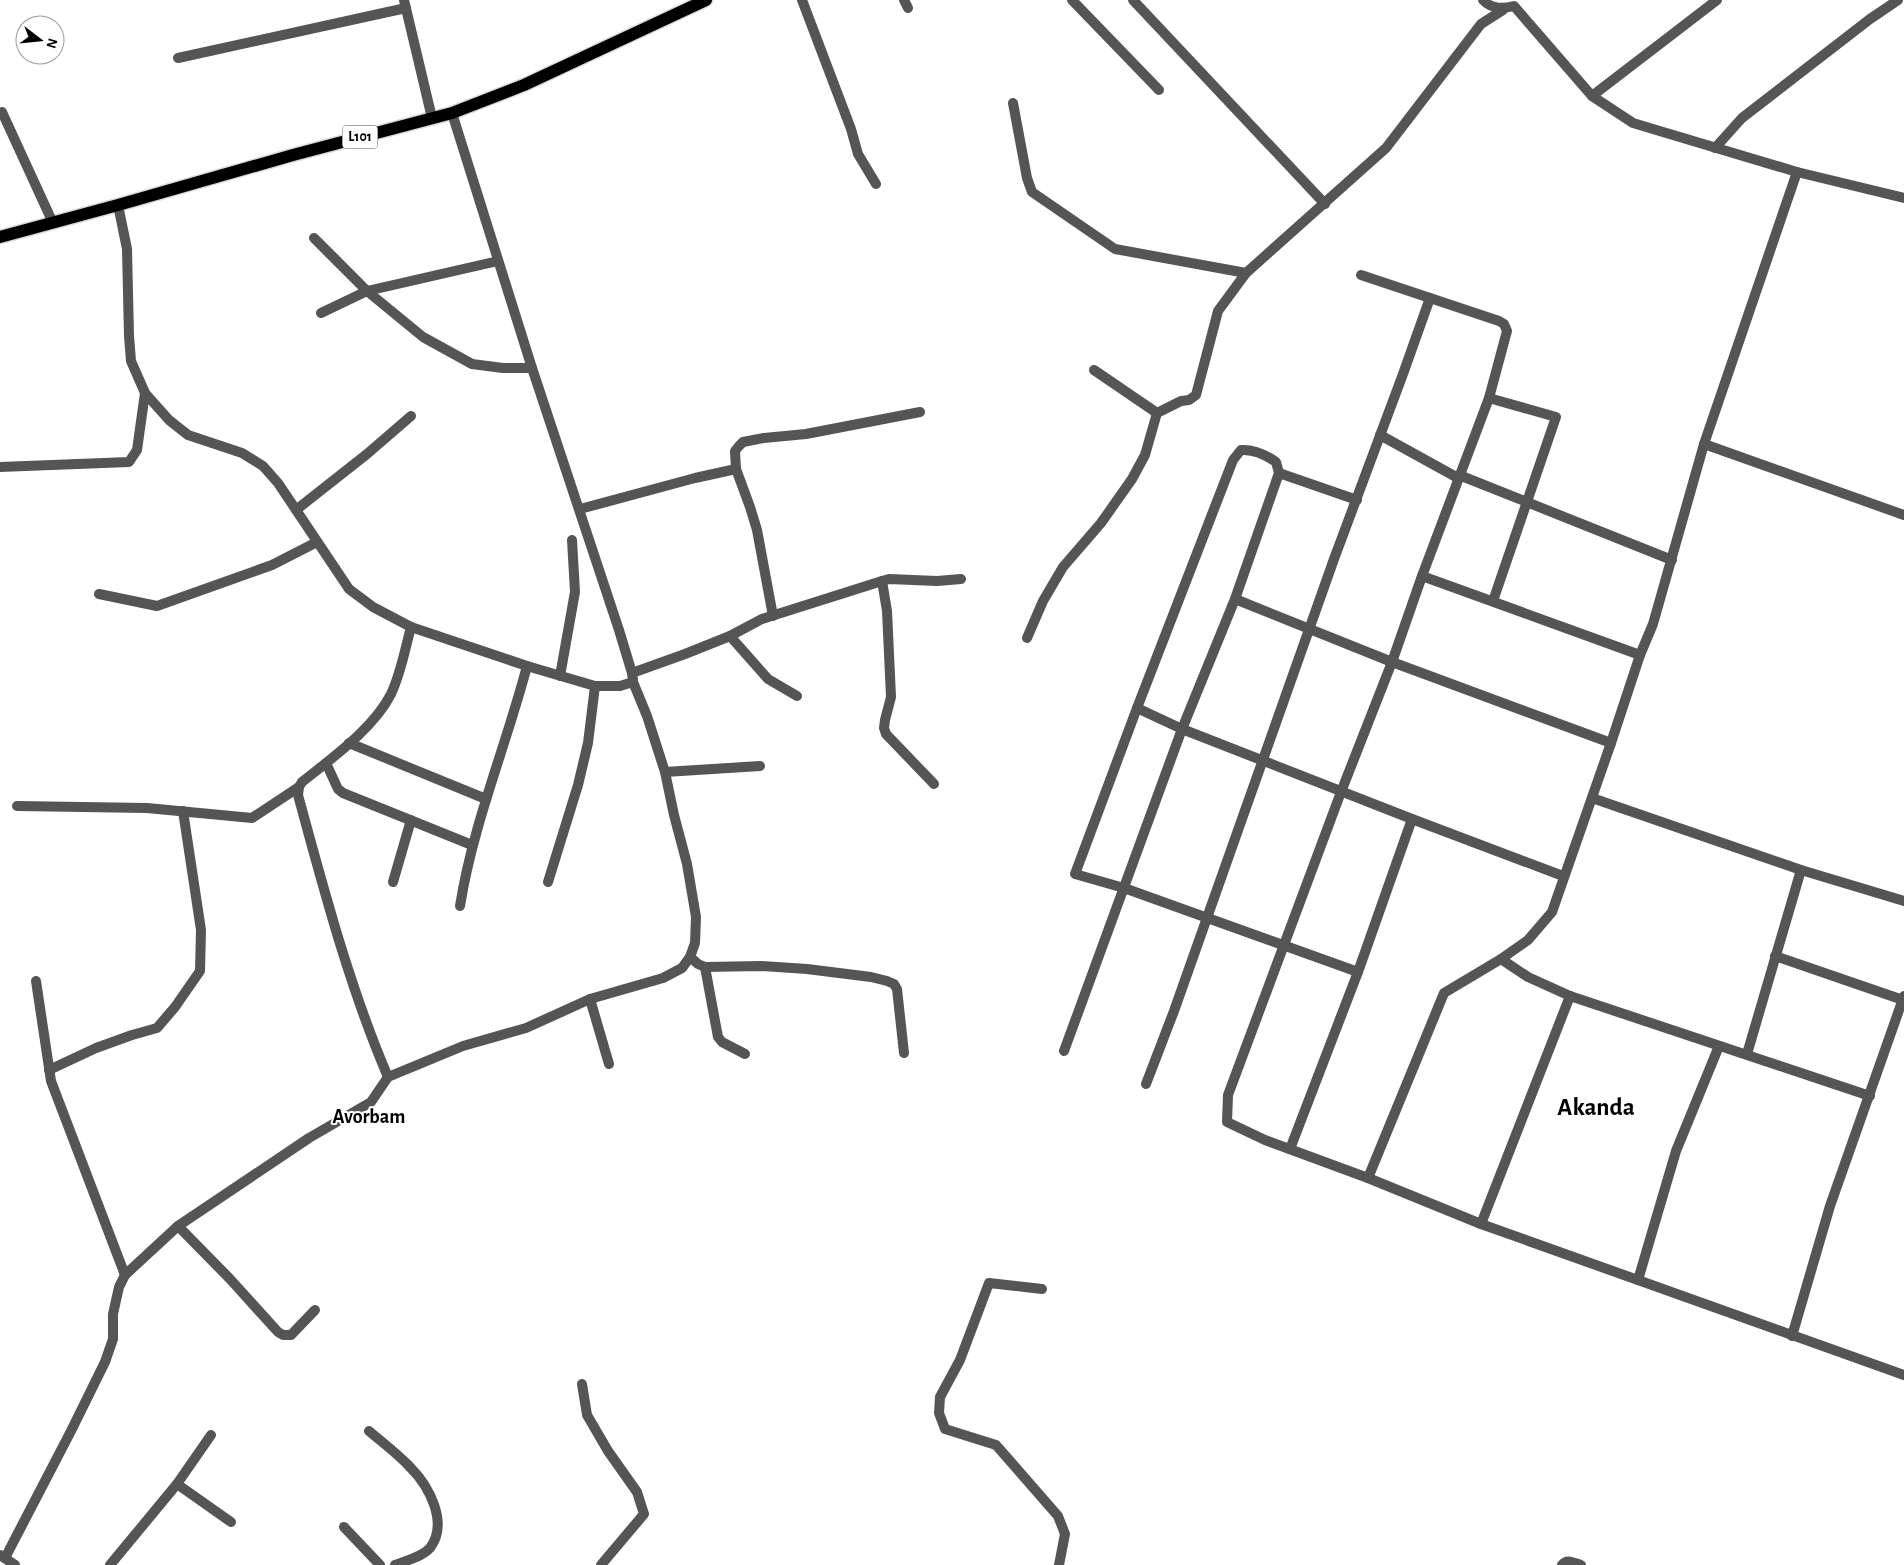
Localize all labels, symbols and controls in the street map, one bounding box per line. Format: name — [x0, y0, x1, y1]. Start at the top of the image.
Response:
north arrow — [15, 15, 65, 65]
text: N — [43, 37, 60, 50]
road number: L101 — [342, 125, 378, 148]
district label: Akanda — [1557, 1095, 1635, 1120]
district label: Avorbam — [333, 1107, 405, 1127]

